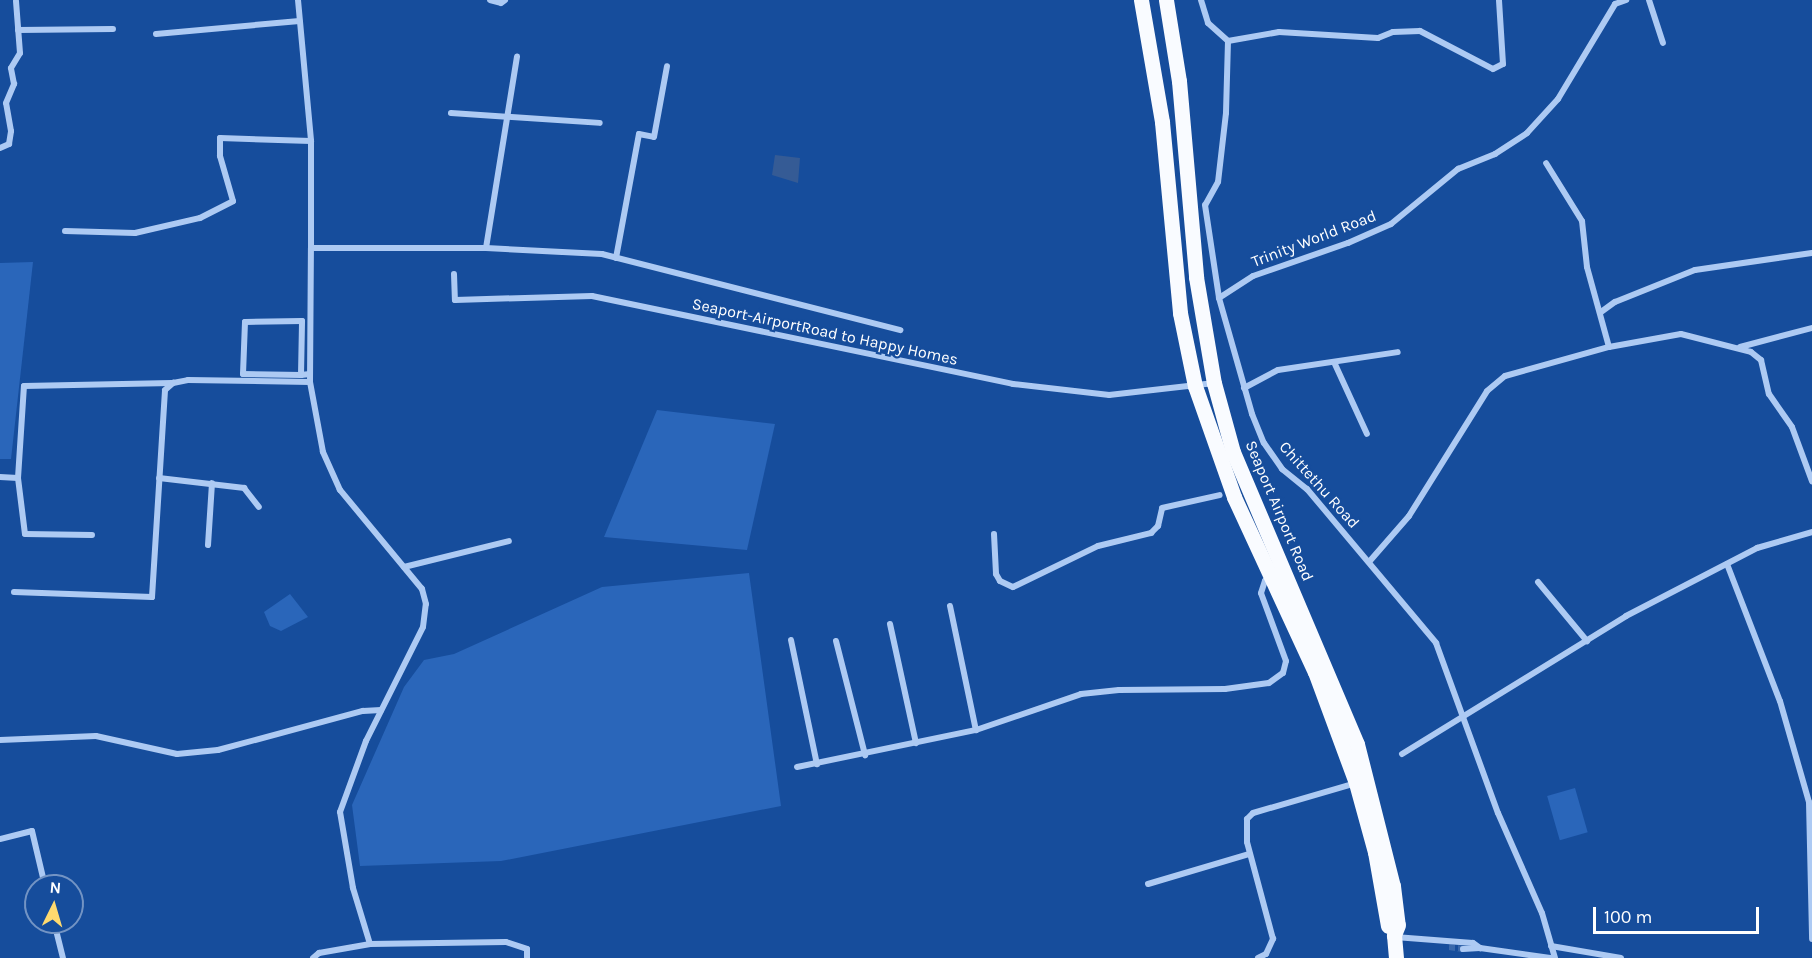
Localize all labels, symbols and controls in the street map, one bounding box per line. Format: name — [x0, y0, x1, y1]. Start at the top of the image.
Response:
street label: Trinity World Road — [1249, 206, 1379, 272]
street label: Seaport-AirportRoad to Happy Homes — [690, 294, 960, 370]
street label: Seaport Airport Road — [1241, 438, 1317, 584]
street label: Chittethu Road — [1275, 438, 1363, 532]
north arrow — [24, 874, 84, 934]
text: N — [49, 878, 62, 898]
scale bar — [1596, 895, 1762, 933]
text: 100 m — [1604, 906, 1652, 928]

